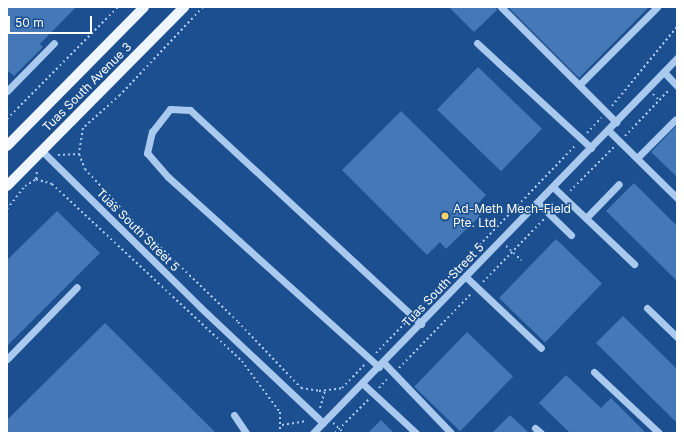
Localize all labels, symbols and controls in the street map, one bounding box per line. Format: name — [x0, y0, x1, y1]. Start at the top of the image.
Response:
scale bar — [10, 8, 94, 34]
text: 50 m — [15, 15, 44, 30]
street label: Tuas South Avenue 3 — [40, 40, 134, 134]
street label: Tuas South Street 5 — [94, 186, 182, 274]
place label: Ad-Meth Mech-Field Pte. Ltd. — [453, 202, 571, 230]
marker: Ad-Meth Mech-Field Pte. Ltd. — [440, 211, 450, 221]
street label: Tuas South Street 5 — [399, 240, 487, 330]

